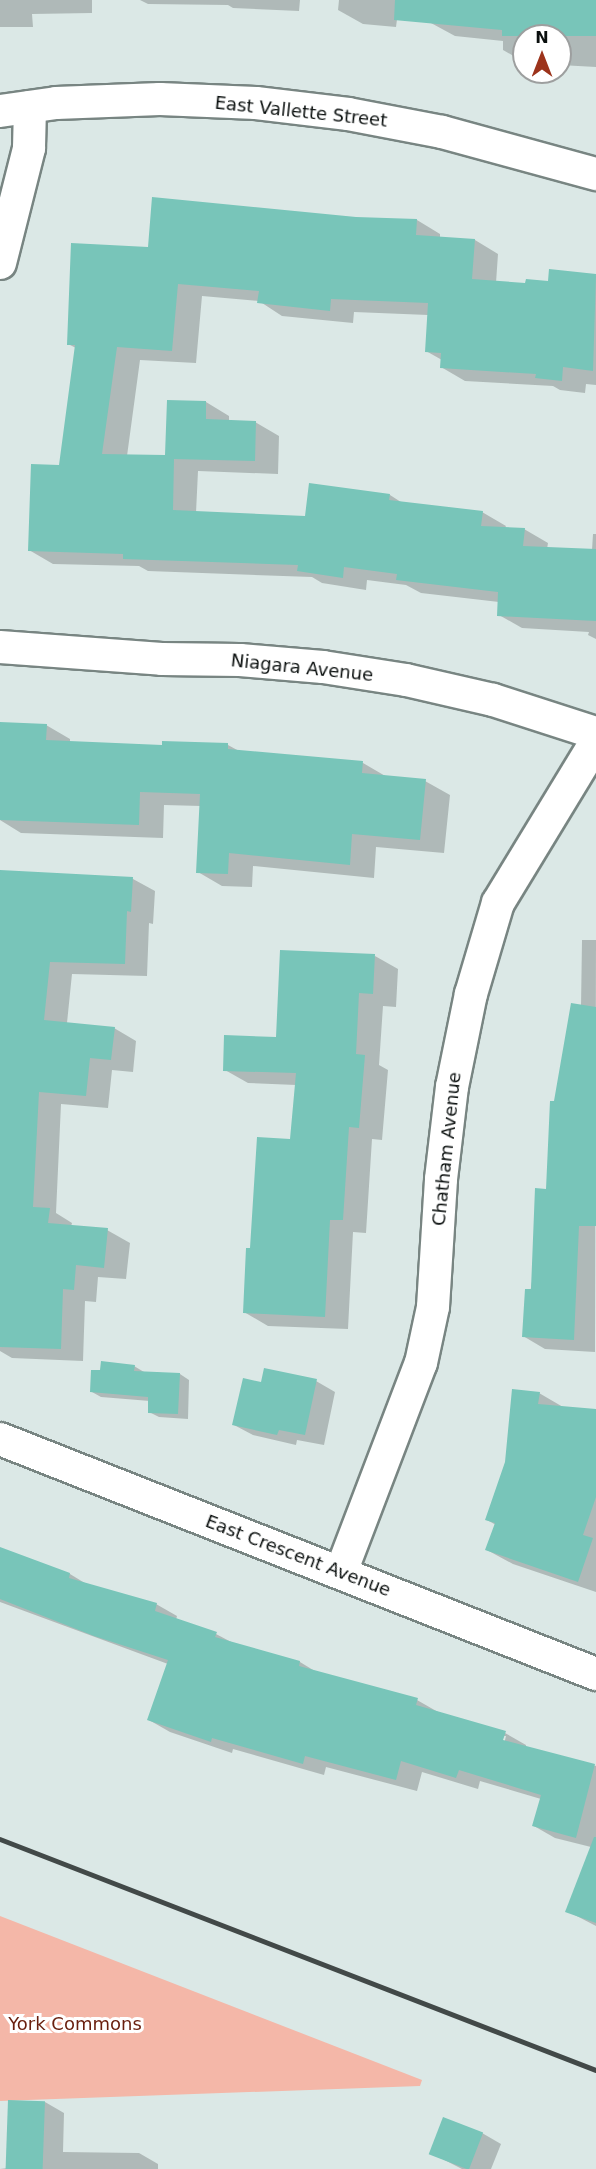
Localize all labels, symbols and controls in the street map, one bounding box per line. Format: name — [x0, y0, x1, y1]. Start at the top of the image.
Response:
north arrow — [512, 24, 572, 84]
text: N — [535, 28, 549, 47]
street label: East Vallette Street — [214, 92, 388, 132]
street label: Niagara Avenue — [230, 650, 374, 686]
street label: Chatham Avenue — [428, 1071, 466, 1227]
street label: East Crescent Avenue — [202, 1511, 394, 1601]
park label: York Commons — [8, 2013, 142, 2035]

